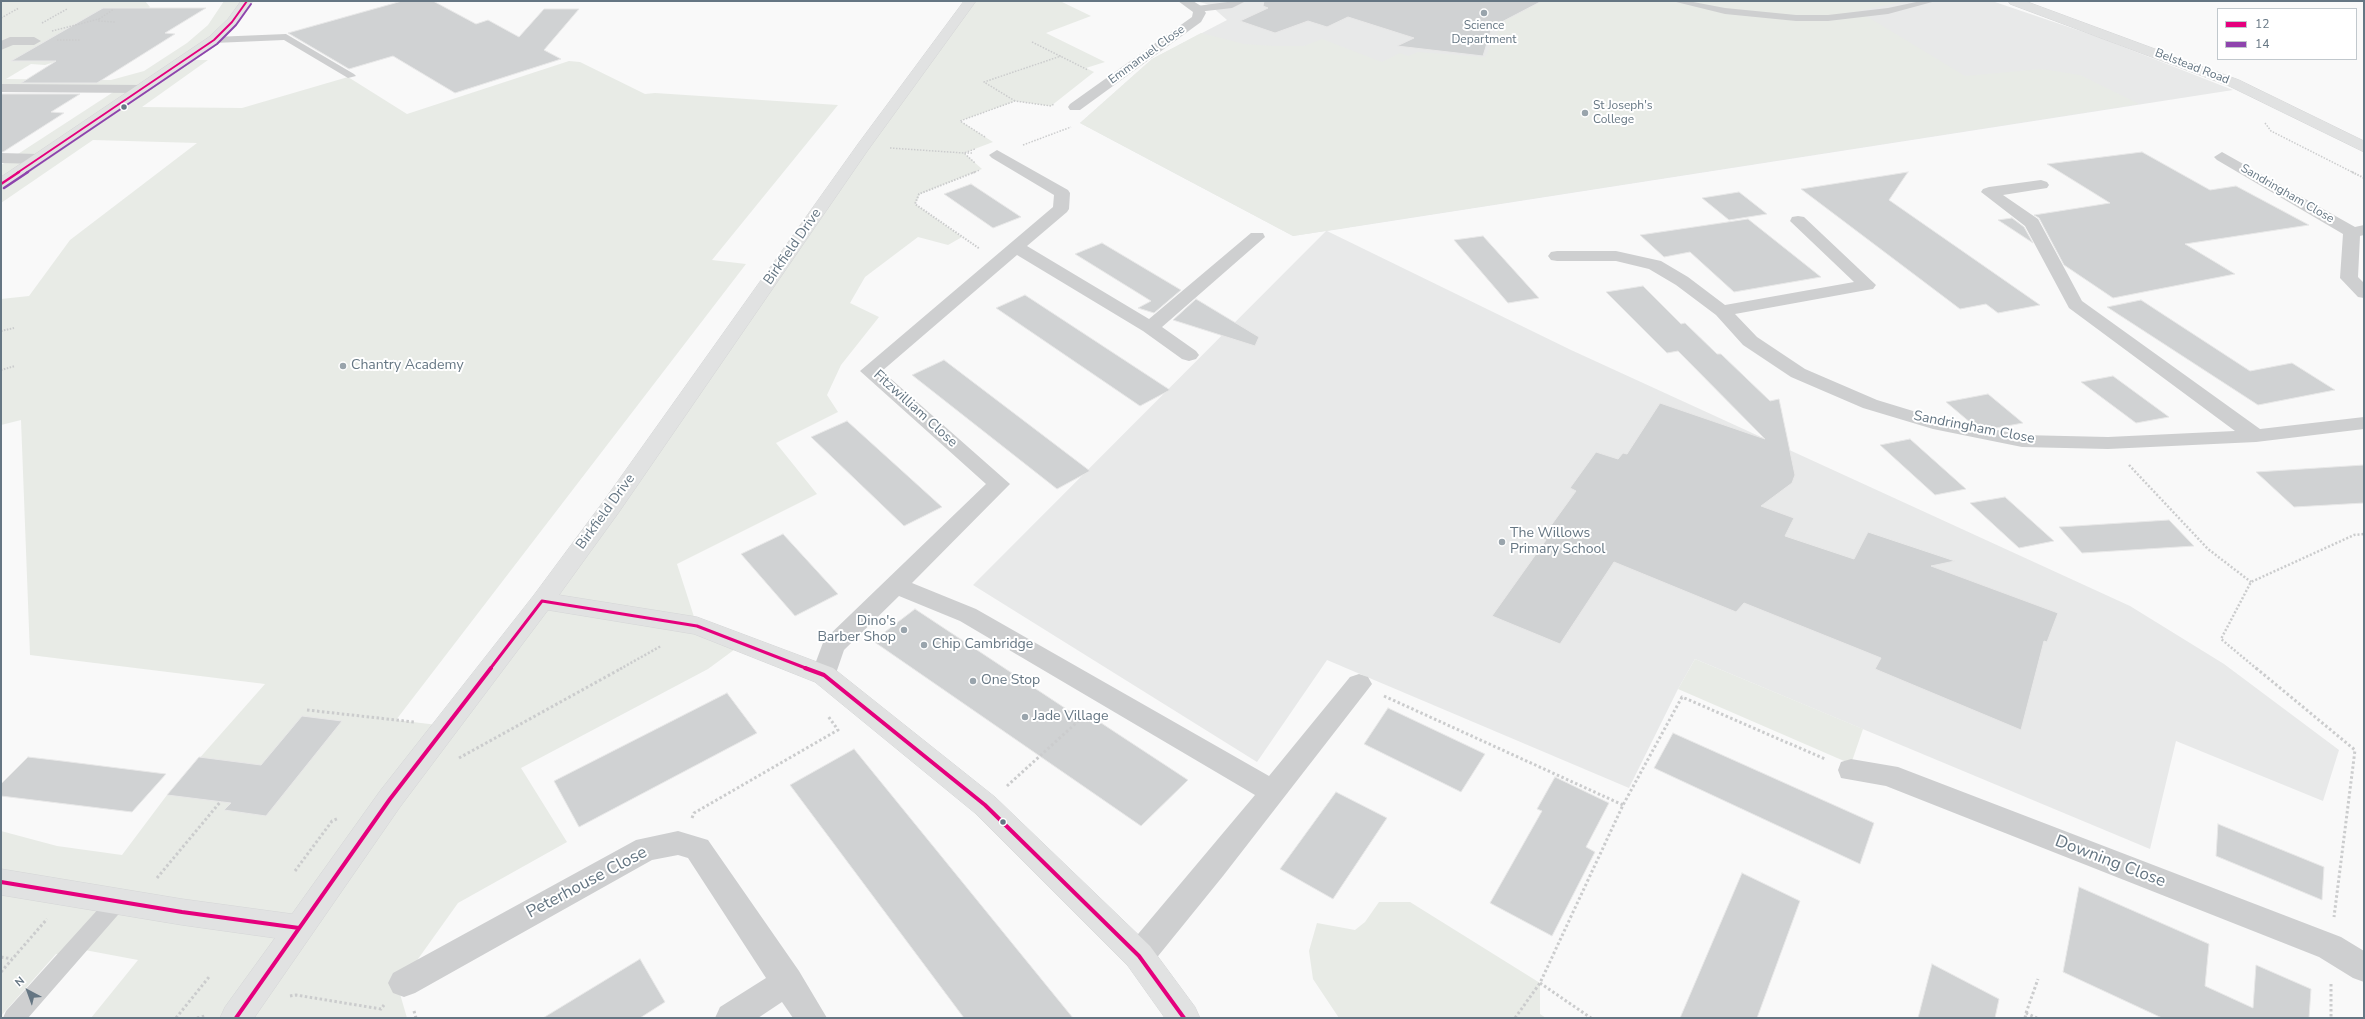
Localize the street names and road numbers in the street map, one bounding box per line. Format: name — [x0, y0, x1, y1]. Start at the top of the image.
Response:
street label: Emmanuel Close — [1106, 22, 1188, 88]
street label: Belstead Road — [2153, 46, 2231, 88]
street label: Sandringham Close — [2238, 161, 2336, 227]
street label: Birkfield Drive — [761, 206, 825, 288]
street label: Fitzwilliam Close — [870, 367, 960, 451]
street label: Sandringham Close — [1912, 408, 2036, 448]
street label: Birkfield Drive — [573, 471, 639, 553]
street label: Downing Close — [2052, 832, 2168, 892]
street label: Peterhouse Close — [523, 843, 651, 923]

